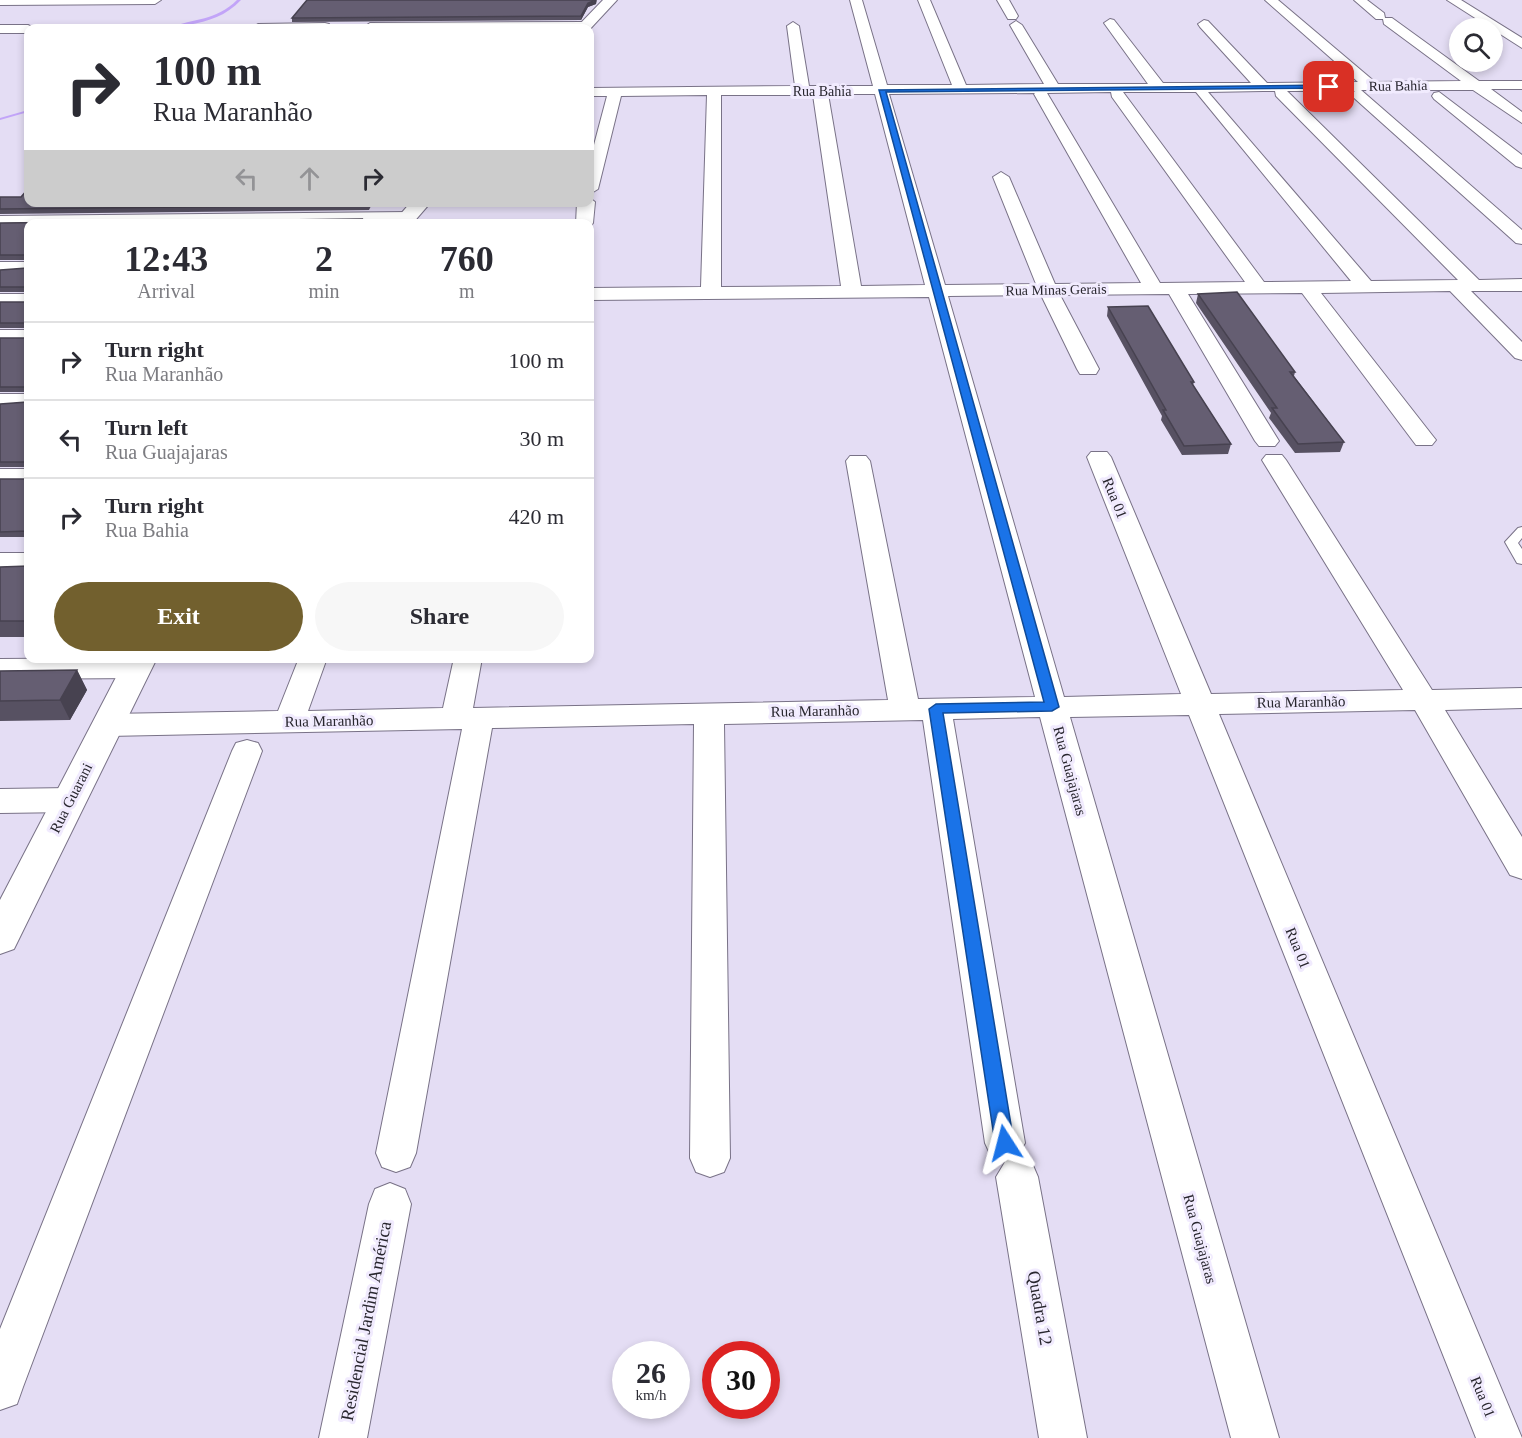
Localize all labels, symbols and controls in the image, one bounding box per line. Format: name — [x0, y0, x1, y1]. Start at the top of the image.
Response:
map controls — [1449, 18, 1503, 72]
button: search — [1449, 18, 1503, 72]
icon: right — [54, 48, 132, 126]
text: 100 m — [153, 48, 262, 94]
pin — [1303, 61, 1354, 112]
icon: arrive — [1312, 70, 1345, 103]
street label: Rua Bahia — [1369, 78, 1428, 94]
street label: Rua Bahia — [793, 84, 852, 99]
text: Rua Maranhão — [153, 97, 313, 127]
icon: left — [230, 162, 263, 195]
icon: ahead — [293, 162, 326, 195]
icon: right — [356, 162, 389, 195]
text: 12:43 — [124, 239, 208, 279]
text: 2 — [315, 239, 333, 279]
text: 760 — [440, 239, 494, 279]
text: Arrival — [137, 280, 195, 302]
text: min — [308, 280, 340, 302]
text: m — [459, 280, 475, 302]
street label: Rua Minas Gerais — [1005, 282, 1107, 298]
text: Turn right — [105, 337, 204, 362]
icon: right — [54, 345, 87, 378]
text: 100 m — [508, 348, 564, 373]
text: Rua Maranhão — [105, 363, 223, 385]
text: Turn left — [105, 415, 188, 440]
icon: left — [54, 423, 87, 456]
text: 30 m — [519, 426, 564, 451]
text: Rua Guajajaras — [105, 441, 228, 463]
street label: Rua 01 — [1100, 475, 1130, 521]
text: Turn right — [105, 493, 204, 518]
icon: right — [54, 501, 87, 534]
text: 420 m — [508, 504, 564, 529]
text: Rua Bahia — [105, 519, 189, 541]
button: Exit — [54, 582, 303, 651]
button: Share — [315, 582, 564, 651]
street label: Rua Maranhão — [1257, 693, 1345, 711]
street label: Rua Maranhão — [771, 702, 859, 720]
street label: Rua Maranhão — [285, 712, 373, 730]
street label: Rua Guajajaras — [1050, 724, 1090, 818]
street label: Rua Guarani — [47, 760, 95, 836]
street label: Rua 01 — [1283, 925, 1313, 971]
position arrow — [973, 1111, 1037, 1175]
street label: Rua Guajajaras — [1180, 1192, 1220, 1286]
street label: Residencial Jardim América — [337, 1219, 395, 1423]
street label: Quadra 12 — [1024, 1269, 1056, 1347]
speed limit sign: 30 — [702, 1341, 780, 1419]
text: 26 — [636, 1356, 666, 1389]
street label: Rua 01 — [1468, 1374, 1498, 1420]
text: km/h — [636, 1387, 666, 1403]

